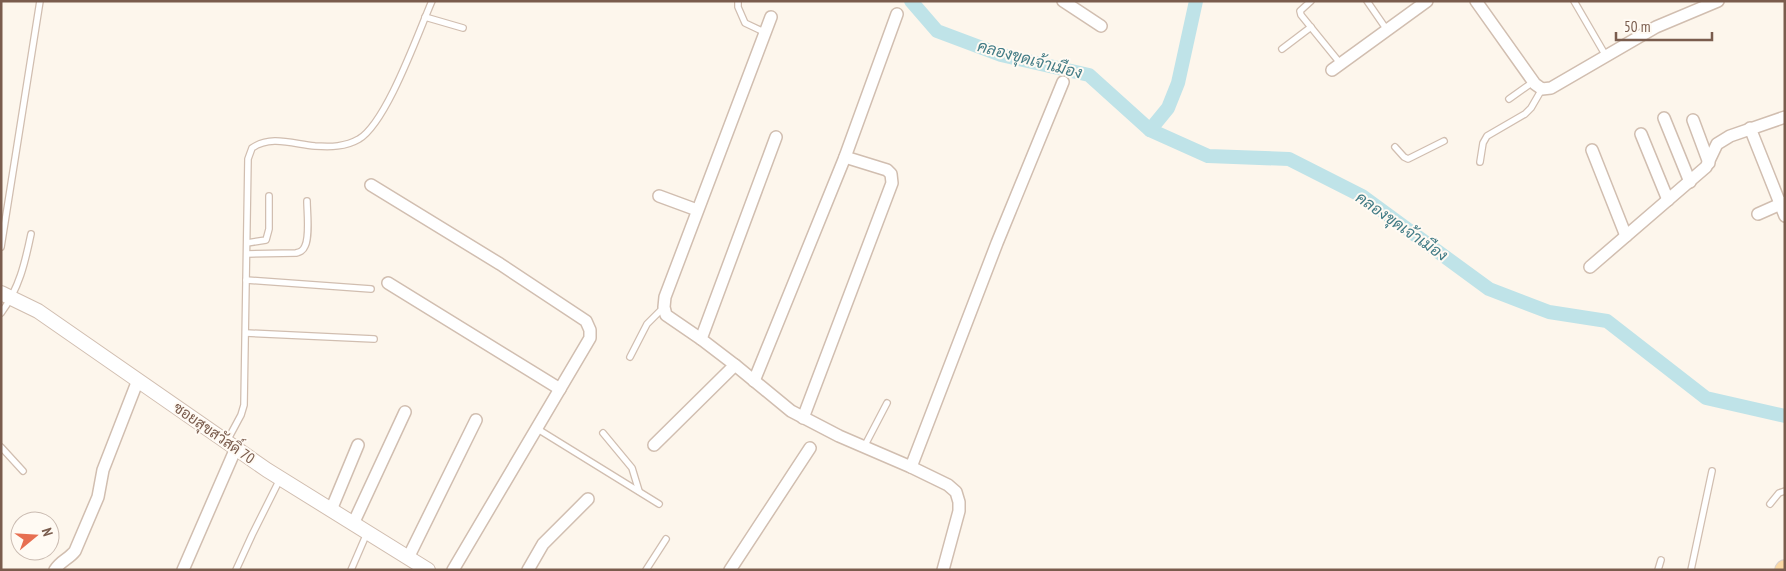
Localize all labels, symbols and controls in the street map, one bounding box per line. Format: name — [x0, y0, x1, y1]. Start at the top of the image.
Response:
scale bar — [1616, 10, 1712, 42]
text: 50 m — [1624, 17, 1650, 36]
water label: คลองขุดเจ้าเมือง — [975, 34, 1085, 85]
water label: คลองขุดเจ้าเมือง — [1351, 186, 1452, 267]
street label: ซอยสุขสวัสดิ์ 70 — [169, 393, 262, 469]
north arrow — [10, 511, 60, 561]
text: N — [38, 526, 57, 538]

